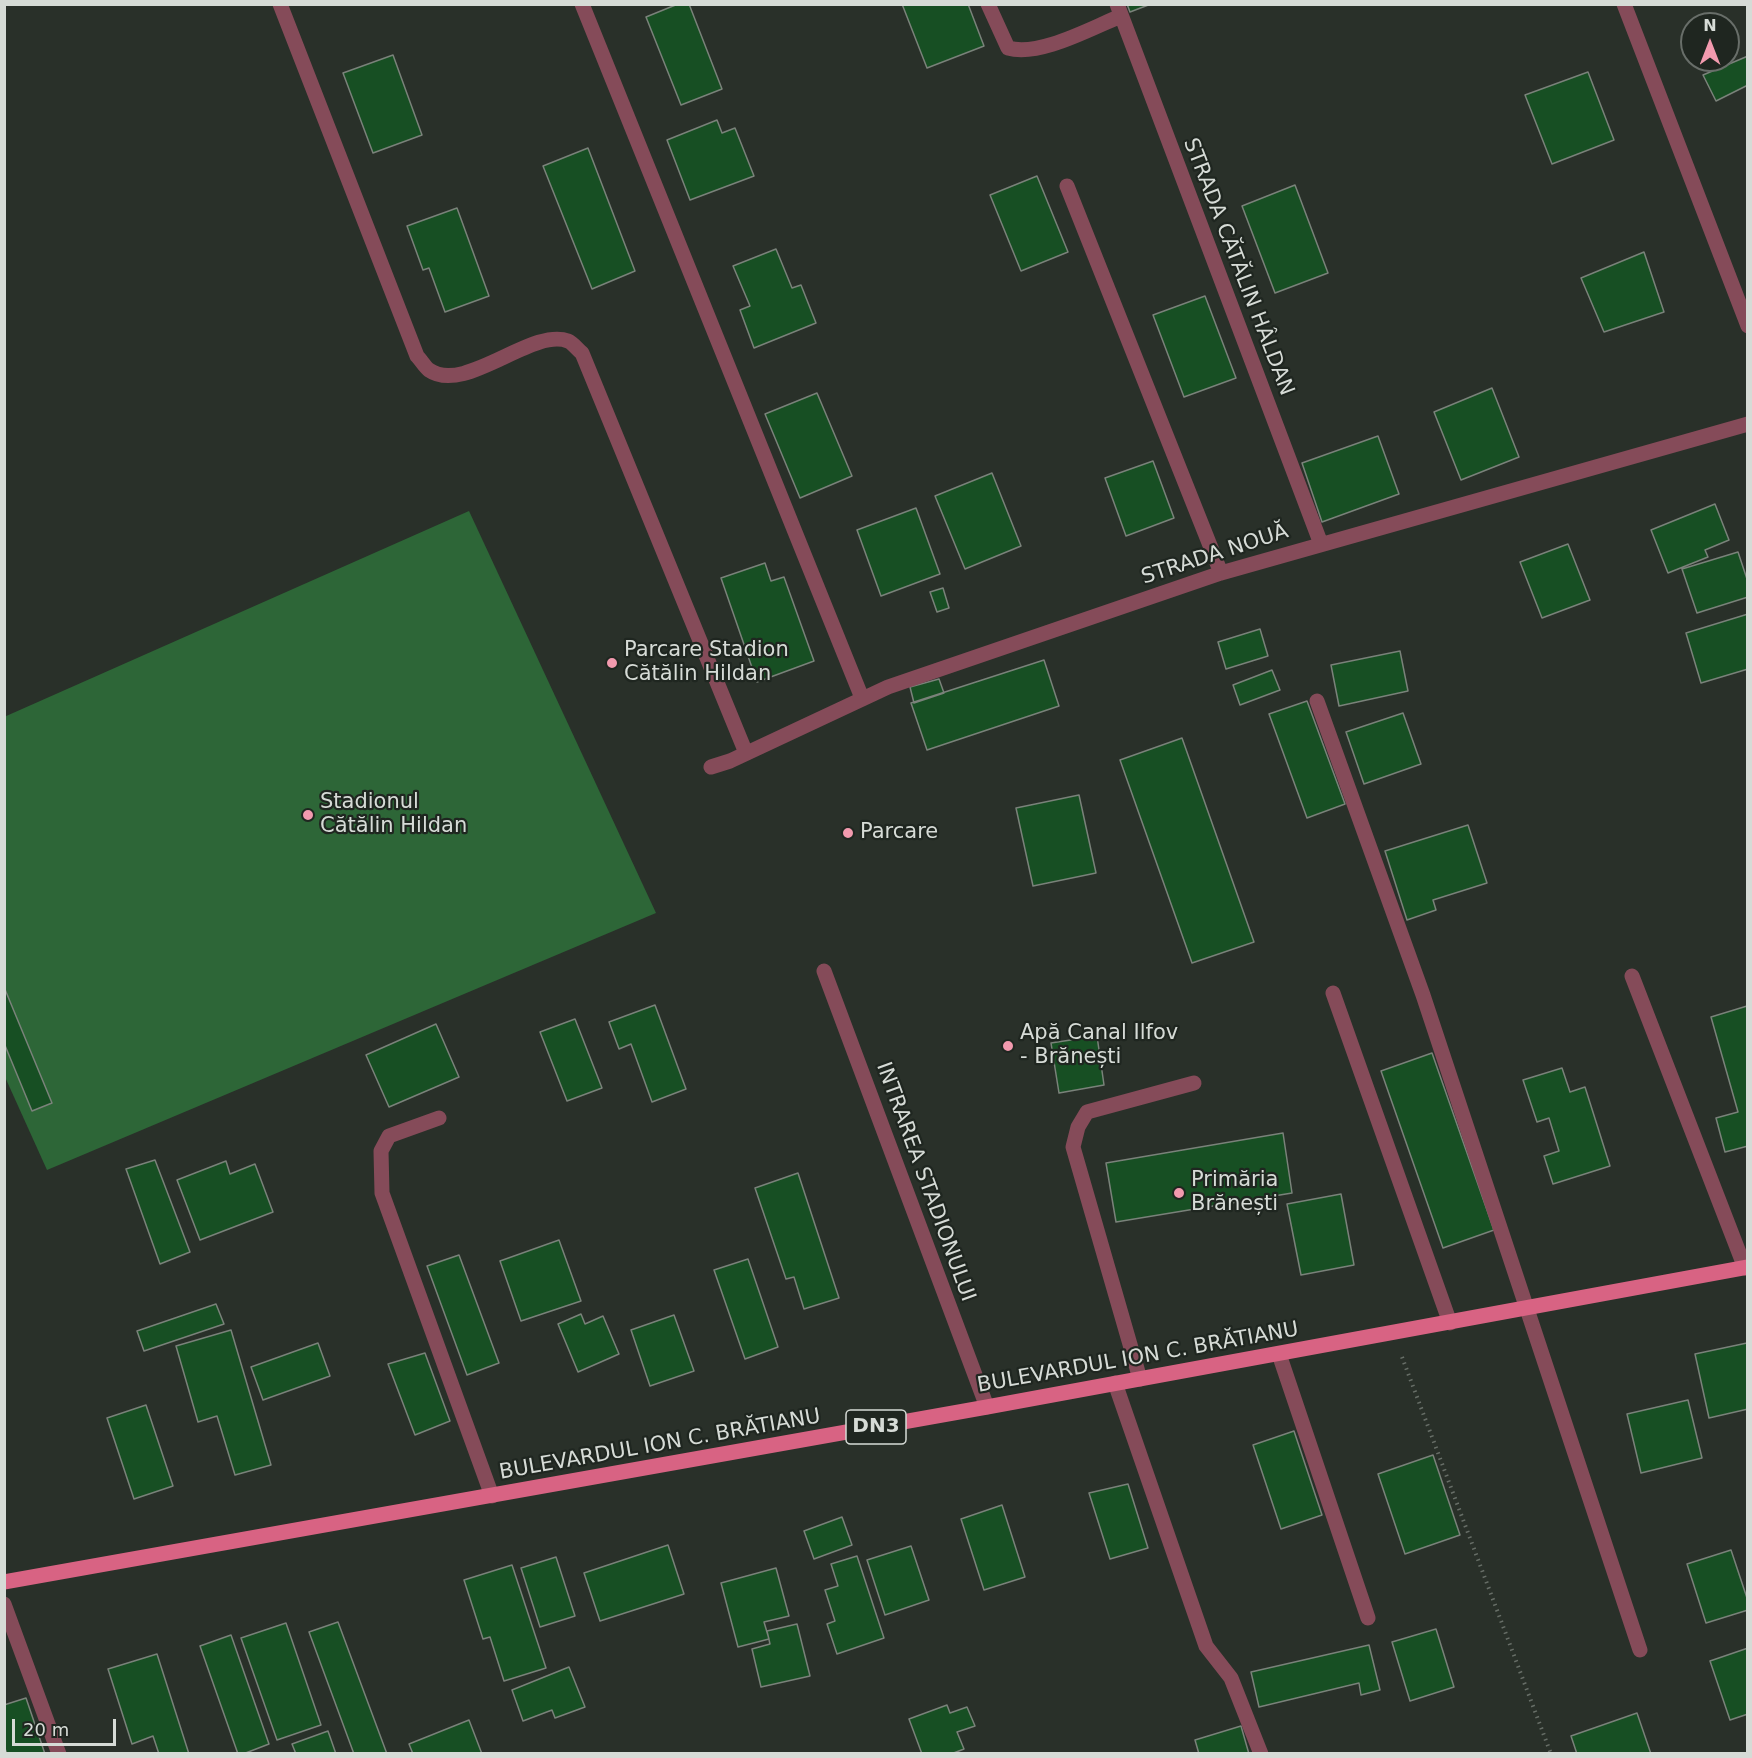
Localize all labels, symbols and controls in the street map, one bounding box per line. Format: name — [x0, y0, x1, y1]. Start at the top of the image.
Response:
north arrow — [1680, 12, 1740, 72]
text: N — [1703, 16, 1717, 35]
street label: STRADA CĂTĂLIN HÂLDAN — [1177, 135, 1299, 399]
street label: STRADA NOUĂ — [1138, 519, 1292, 591]
place label: Parcare Stadion Cătălin Hildan — [624, 638, 789, 688]
marker: Parcare Stadion Cătălin Hildan — [605, 656, 619, 670]
place label: Stadionul Cătălin Hildan — [320, 790, 467, 840]
marker: Stadionul Cătălin Hildan — [301, 808, 315, 822]
place label: Parcare — [860, 820, 938, 846]
marker: Parcare — [841, 826, 855, 840]
place label: Apă Canal Ilfov - Brănești — [1020, 1021, 1178, 1071]
marker: Apă Canal Ilfov - Brănești — [1001, 1039, 1015, 1053]
street label: INTRAREA STADIONULUI — [870, 1059, 980, 1305]
place label: Primăria Brănești — [1191, 1168, 1278, 1218]
marker: Primăria Brănești — [1172, 1186, 1186, 1200]
street label: BULEVARDUL ION C. BRĂTIANU — [975, 1317, 1301, 1399]
street label: BULEVARDUL ION C. BRĂTIANU — [497, 1404, 823, 1486]
road number: DN3 — [846, 1410, 906, 1444]
scale bar — [15, 1707, 118, 1745]
text: 20 m — [23, 1719, 69, 1740]

